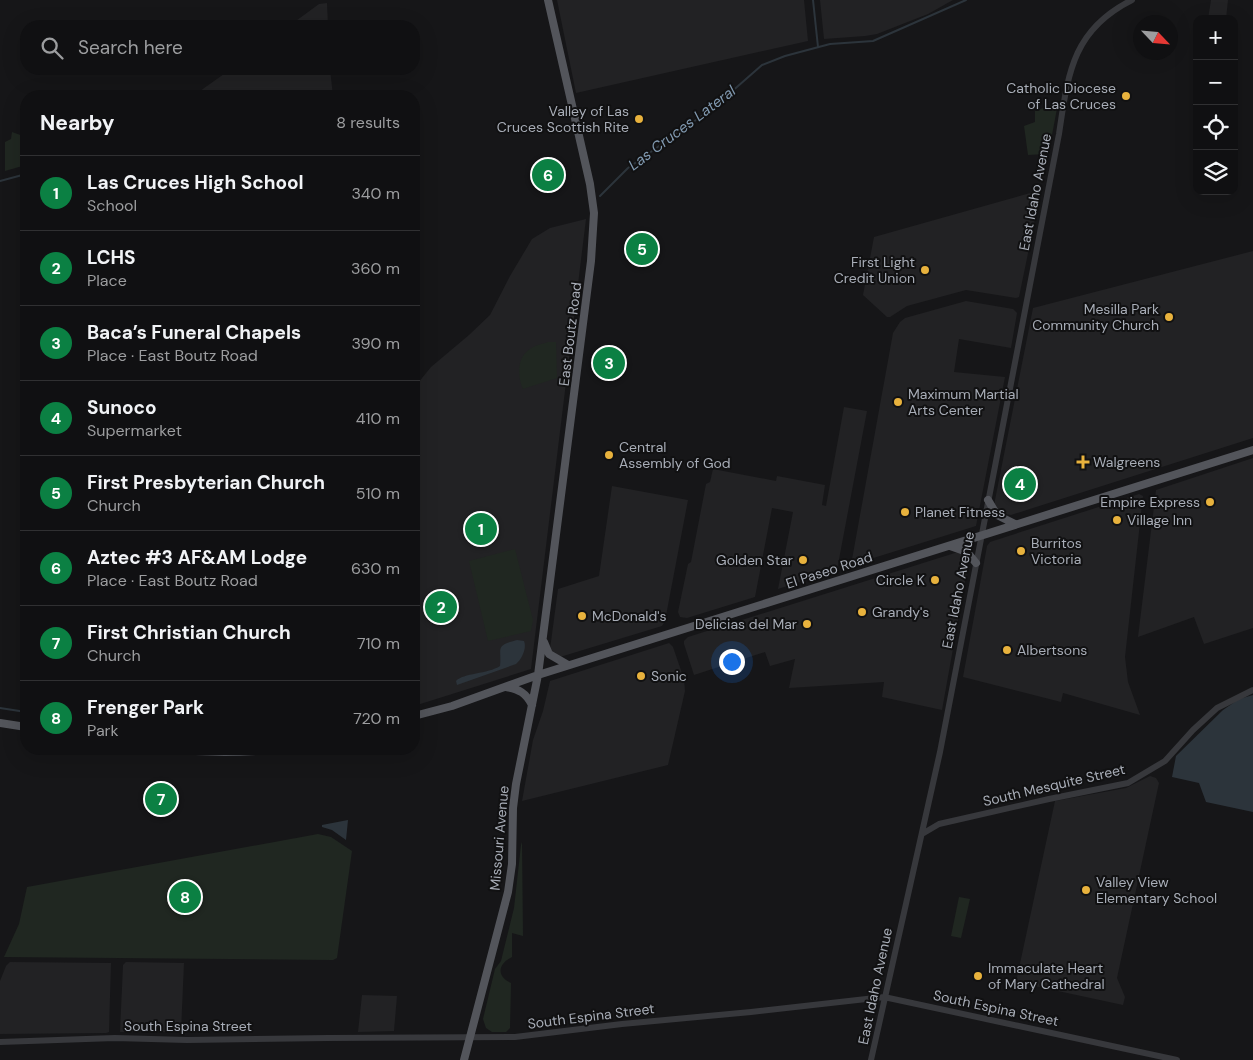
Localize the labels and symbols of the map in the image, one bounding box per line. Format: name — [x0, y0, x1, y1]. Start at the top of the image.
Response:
north arrow — [1133, 15, 1178, 60]
place label: Catholic Diocese of Las Cruces — [1006, 79, 1116, 113]
water label: Las Cruces Lateral — [624, 81, 740, 175]
marker: Catholic Diocese of Las Cruces — [1120, 90, 1132, 102]
place label: Valley of Las Cruces Scottish Rite — [497, 102, 629, 136]
marker: Valley of Las Cruces Scottish Rite — [633, 113, 645, 125]
street label: East Idaho Avenue — [1015, 132, 1055, 252]
pin: 6 — [532, 156, 564, 194]
pin: 5 — [626, 230, 658, 268]
place label: First Light Credit Union — [834, 253, 915, 287]
marker: First Light Credit Union — [919, 264, 931, 276]
street label: East Boutz Road — [555, 281, 585, 387]
place label: Mesilla Park Community Church — [1032, 300, 1159, 334]
marker: Mesilla Park Community Church — [1163, 311, 1175, 323]
pin: 3 — [593, 344, 625, 382]
place label: Maximum Martial Arts Center — [908, 385, 1019, 419]
marker: Maximum Martial Arts Center — [892, 396, 904, 408]
place label: Central Assembly of God — [619, 438, 731, 472]
marker: Central Assembly of God — [603, 449, 615, 461]
place label: Walgreens — [1093, 453, 1160, 471]
marker: Walgreens — [1077, 456, 1089, 468]
pin: 4 — [1004, 465, 1036, 503]
place label: Empire Express — [1100, 493, 1200, 511]
marker: Empire Express — [1204, 496, 1216, 508]
place label: Planet Fitness — [915, 503, 1005, 521]
marker: Planet Fitness — [899, 506, 911, 518]
pin: 1 — [465, 510, 497, 548]
place label: Village Inn — [1127, 511, 1192, 529]
marker: Village Inn — [1111, 514, 1123, 526]
street label: East Idaho Avenue — [938, 530, 978, 650]
place label: Burritos Victoria — [1031, 534, 1082, 568]
marker: Burritos Victoria — [1015, 545, 1027, 557]
street label: El Paseo Road — [784, 548, 874, 592]
place label: Golden Star — [716, 551, 793, 569]
marker: Golden Star — [797, 554, 809, 566]
place label: Circle K — [876, 571, 925, 589]
marker: Circle K — [929, 574, 941, 586]
pin: 2 — [425, 588, 457, 626]
place label: Grandy's — [872, 603, 929, 621]
marker: Grandy's — [856, 606, 868, 618]
place label: McDonald's — [592, 607, 667, 625]
marker: McDonald's — [576, 610, 588, 622]
place label: Delicias del Mar — [695, 615, 797, 633]
marker: Delicias del Mar — [801, 618, 813, 630]
place label: Albertsons — [1017, 641, 1087, 659]
marker: Albertsons — [1001, 644, 1013, 656]
your location — [719, 649, 745, 675]
place label: Sonic — [651, 667, 687, 685]
marker: Sonic — [635, 670, 647, 682]
street label: South Mesquite Street — [981, 760, 1127, 810]
pin: 7 — [145, 780, 177, 818]
street label: Missouri Avenue — [485, 785, 513, 891]
place label: Valley View Elementary School — [1096, 873, 1217, 907]
pin: 8 — [169, 878, 201, 916]
marker: Valley View Elementary School — [1080, 884, 1092, 896]
street label: East Idaho Avenue — [854, 926, 896, 1046]
place label: Immaculate Heart of Mary Cathedral — [988, 959, 1105, 993]
marker: Immaculate Heart of Mary Cathedral — [972, 970, 984, 982]
street label: South Espina Street — [932, 986, 1060, 1030]
street label: South Espina Street — [526, 999, 656, 1033]
street label: South Espina Street — [124, 1017, 252, 1035]

